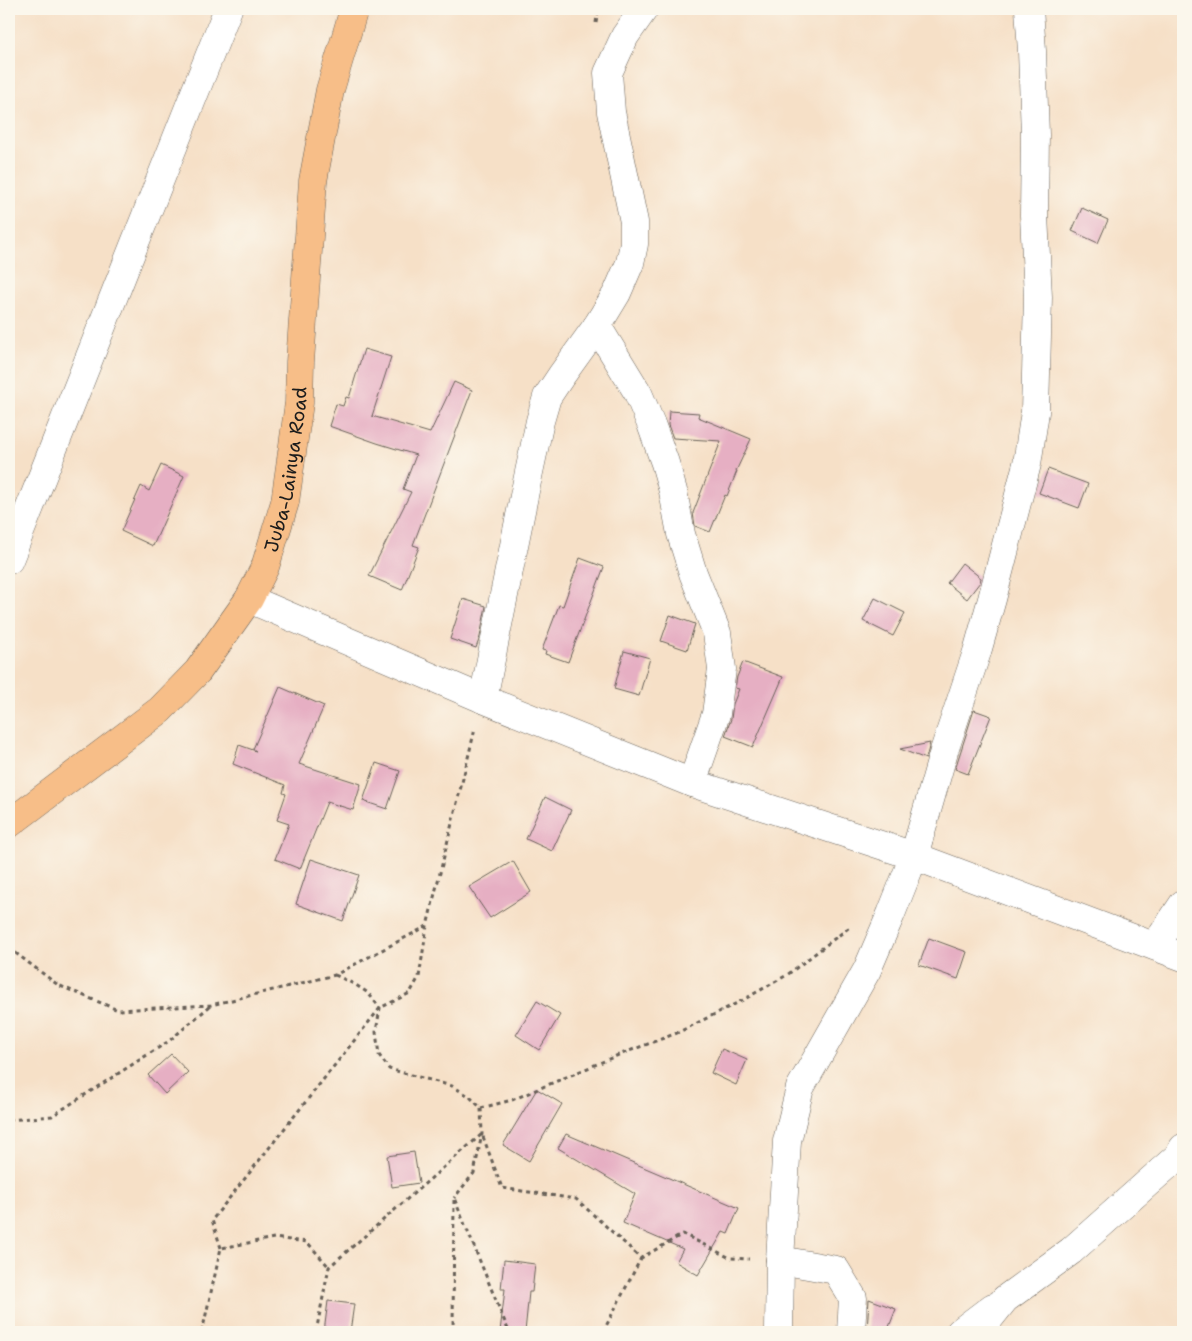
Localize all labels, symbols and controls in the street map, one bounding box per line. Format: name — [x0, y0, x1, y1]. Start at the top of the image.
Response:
street label: Juba-Lainya Road — [258, 386, 312, 555]

